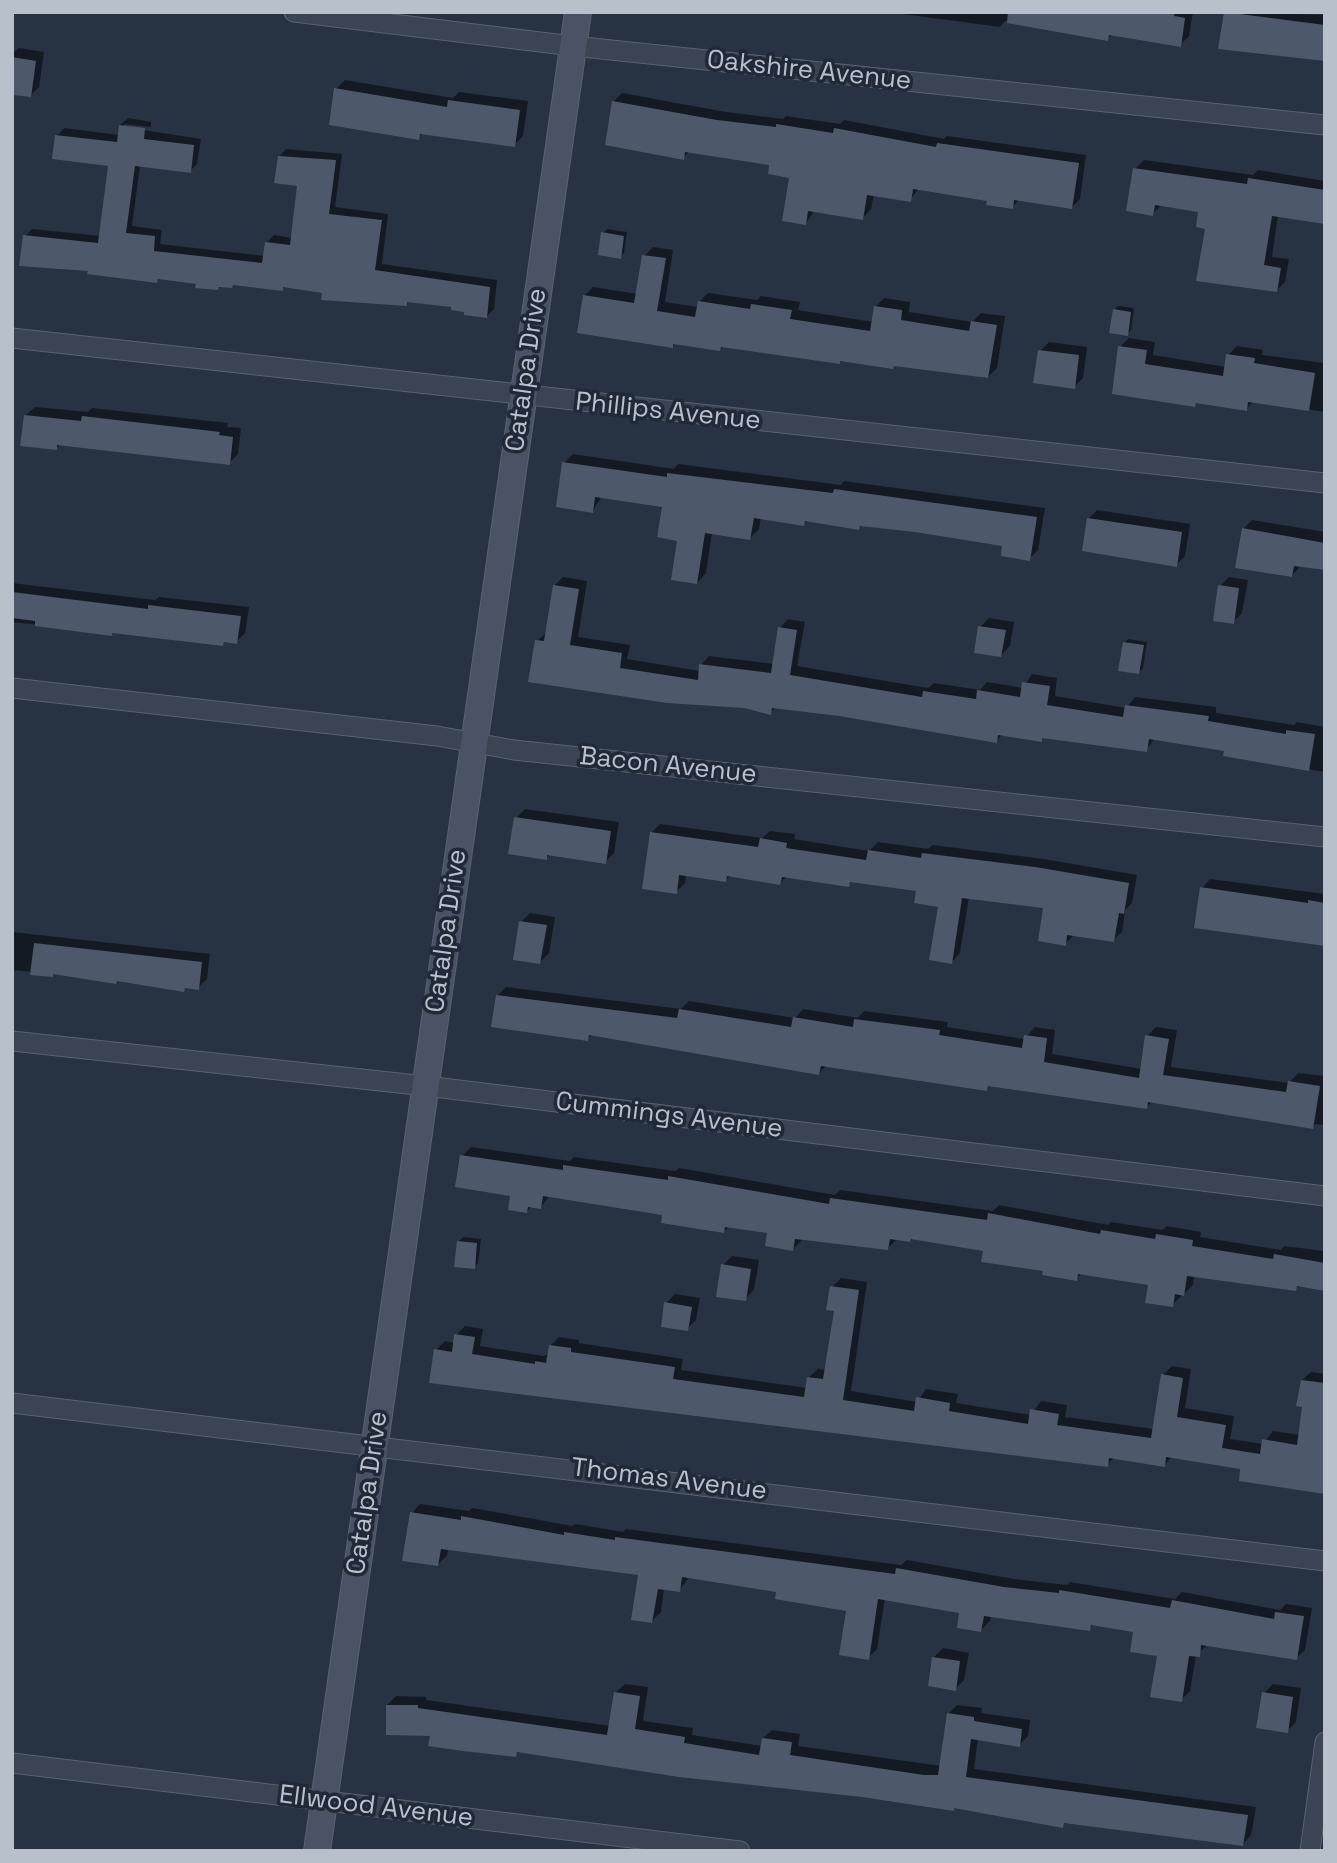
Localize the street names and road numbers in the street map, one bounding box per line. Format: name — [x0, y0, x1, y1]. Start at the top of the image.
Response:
street label: Oakshire Avenue — [705, 45, 913, 97]
street label: Catalpa Drive — [500, 286, 554, 454]
street label: Phillips Avenue — [574, 387, 762, 437]
street label: Bacon Avenue — [578, 741, 758, 791]
street label: Catalpa Drive — [420, 847, 474, 1015]
street label: Cummings Avenue — [554, 1087, 784, 1145]
street label: Catalpa Drive — [341, 1409, 395, 1577]
street label: Thomas Avenue — [569, 1453, 769, 1507]
street label: Ellwood Avenue — [277, 1780, 475, 1834]

